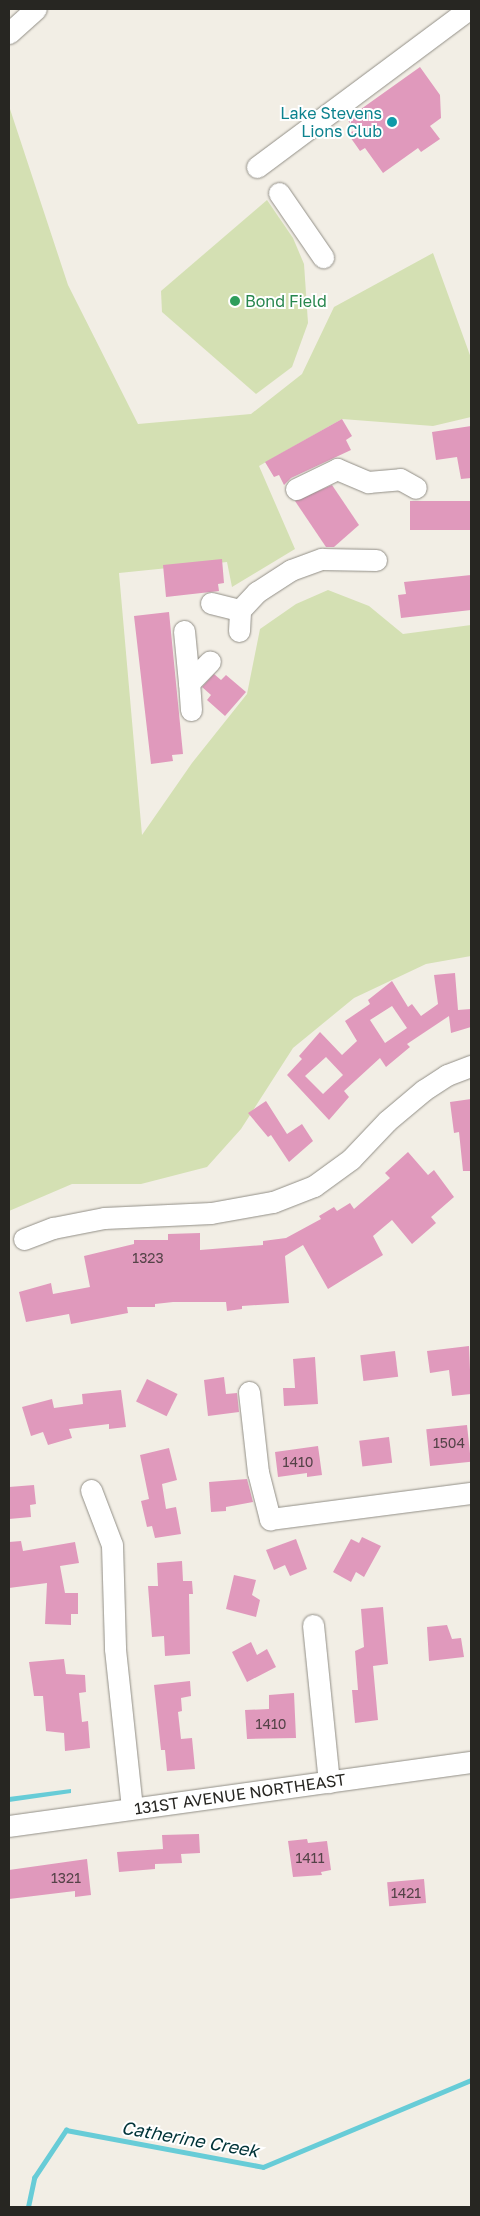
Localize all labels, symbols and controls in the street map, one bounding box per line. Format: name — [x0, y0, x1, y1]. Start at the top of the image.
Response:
place label: Lake Stevens Lions Club — [280, 103, 382, 141]
marker: Lake Stevens Lions Club — [386, 116, 398, 128]
place label: Bond Field — [245, 291, 327, 311]
marker: Bond Field — [229, 295, 241, 307]
house number: 1323 — [132, 1250, 164, 1266]
house number: 1504 — [433, 1435, 465, 1451]
house number: 1410 — [283, 1454, 313, 1470]
house number: 1410 — [256, 1716, 286, 1732]
street label: 131ST AVENUE NORTHEAST — [133, 1770, 347, 1818]
house number: 1411 — [296, 1850, 324, 1866]
house number: 1321 — [51, 1870, 81, 1886]
house number: 1421 — [391, 1885, 421, 1901]
water label: Catherine Creek — [120, 2116, 260, 2162]

